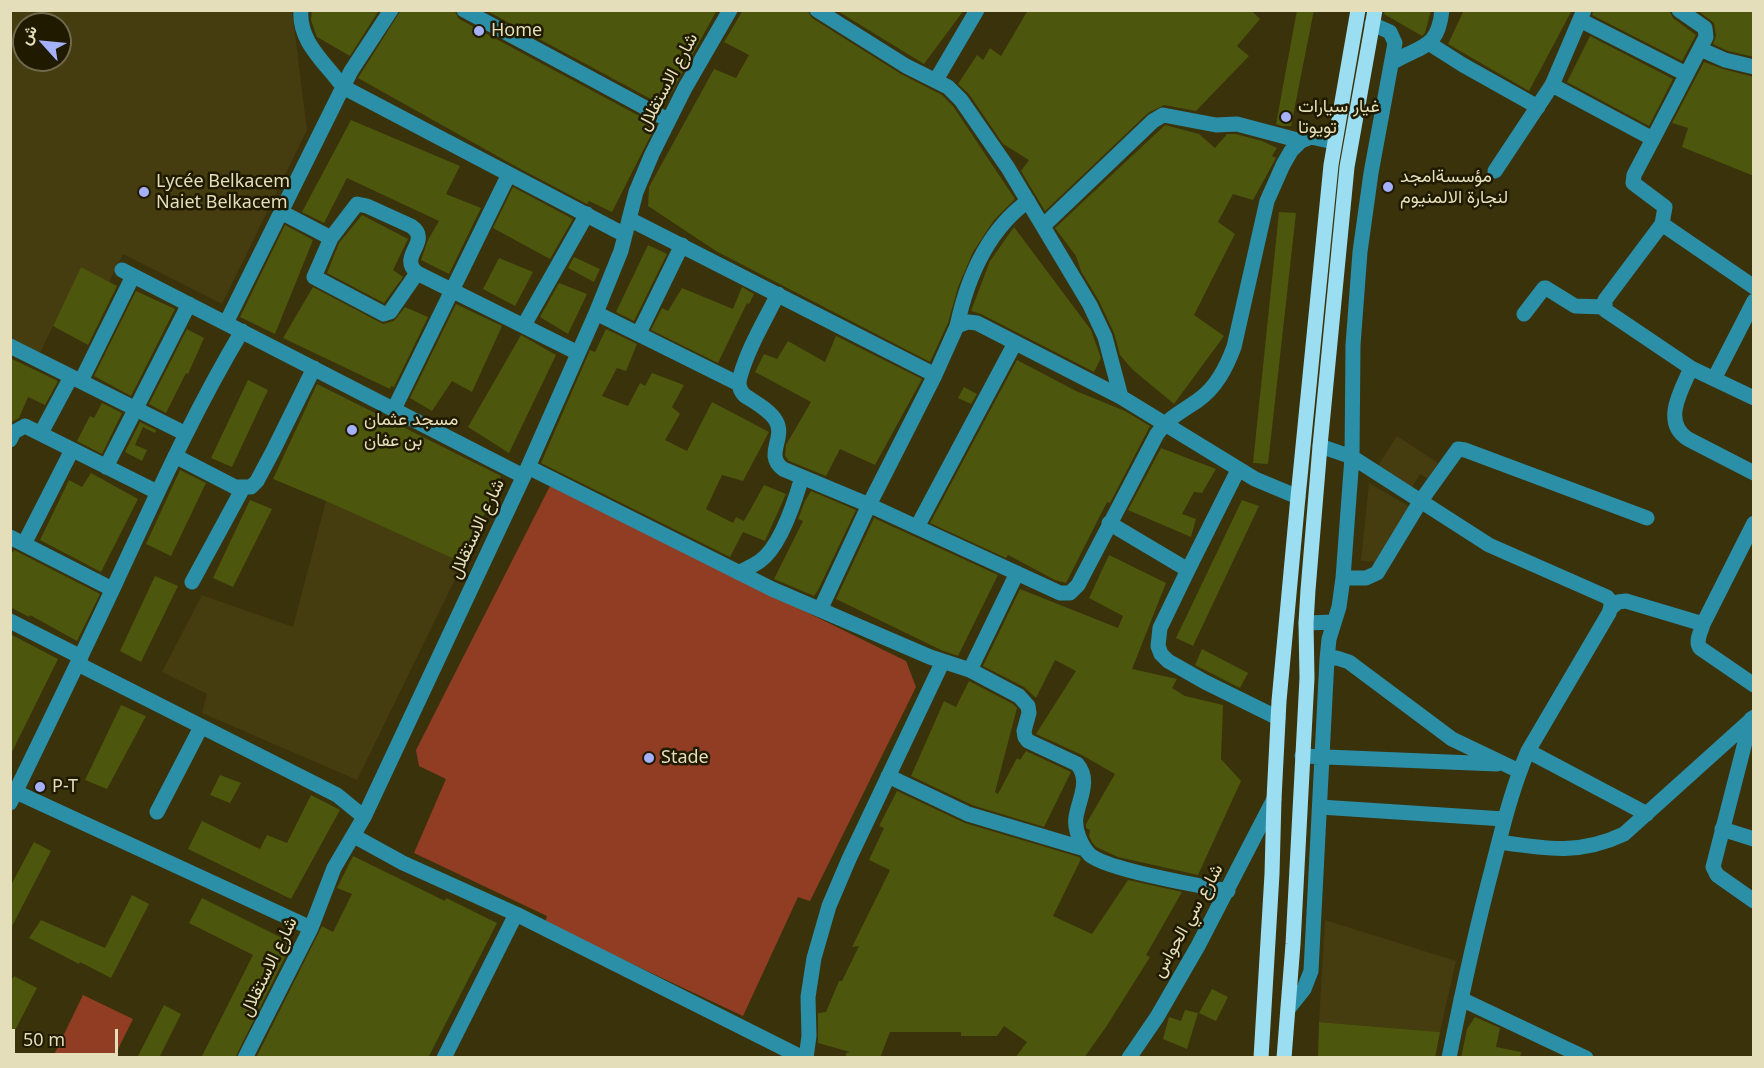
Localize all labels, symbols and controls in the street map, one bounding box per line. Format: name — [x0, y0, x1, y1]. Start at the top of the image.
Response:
north arrow — [12, 12, 72, 72]
place label: Home — [491, 20, 542, 42]
text: ش — [14, 21, 42, 48]
marker: Home — [472, 24, 486, 38]
street label: شارع الاستقلال — [633, 29, 703, 135]
place label: غيار سيارات تويوتا — [1298, 96, 1380, 138]
marker: غيار سيارات تويوتا — [1279, 110, 1293, 124]
place label: مؤسسةامجد لنجارة الالمنيوم — [1400, 166, 1508, 208]
place label: Lycée Belkacem Naiet Belkacem — [156, 171, 290, 213]
marker: مؤسسةامجد لنجارة الالمنيوم — [1381, 180, 1395, 194]
marker: Lycée Belkacem Naiet Belkacem — [137, 185, 151, 199]
place label: مسجد عثمان بن عفان — [364, 409, 458, 452]
marker: مسجد عثمان بن عفان — [345, 423, 359, 437]
street label: شارع الاستقلال — [444, 476, 510, 582]
place label: Stade — [661, 747, 709, 769]
marker: Stade — [642, 751, 656, 765]
place label: P-T — [52, 776, 78, 798]
marker: P-T — [33, 780, 47, 794]
street label: شارع سي الحواس — [1148, 860, 1228, 982]
street label: شارع الاستقلال — [236, 914, 302, 1020]
scale bar — [15, 1017, 122, 1055]
text: 50 m — [23, 1027, 65, 1051]

